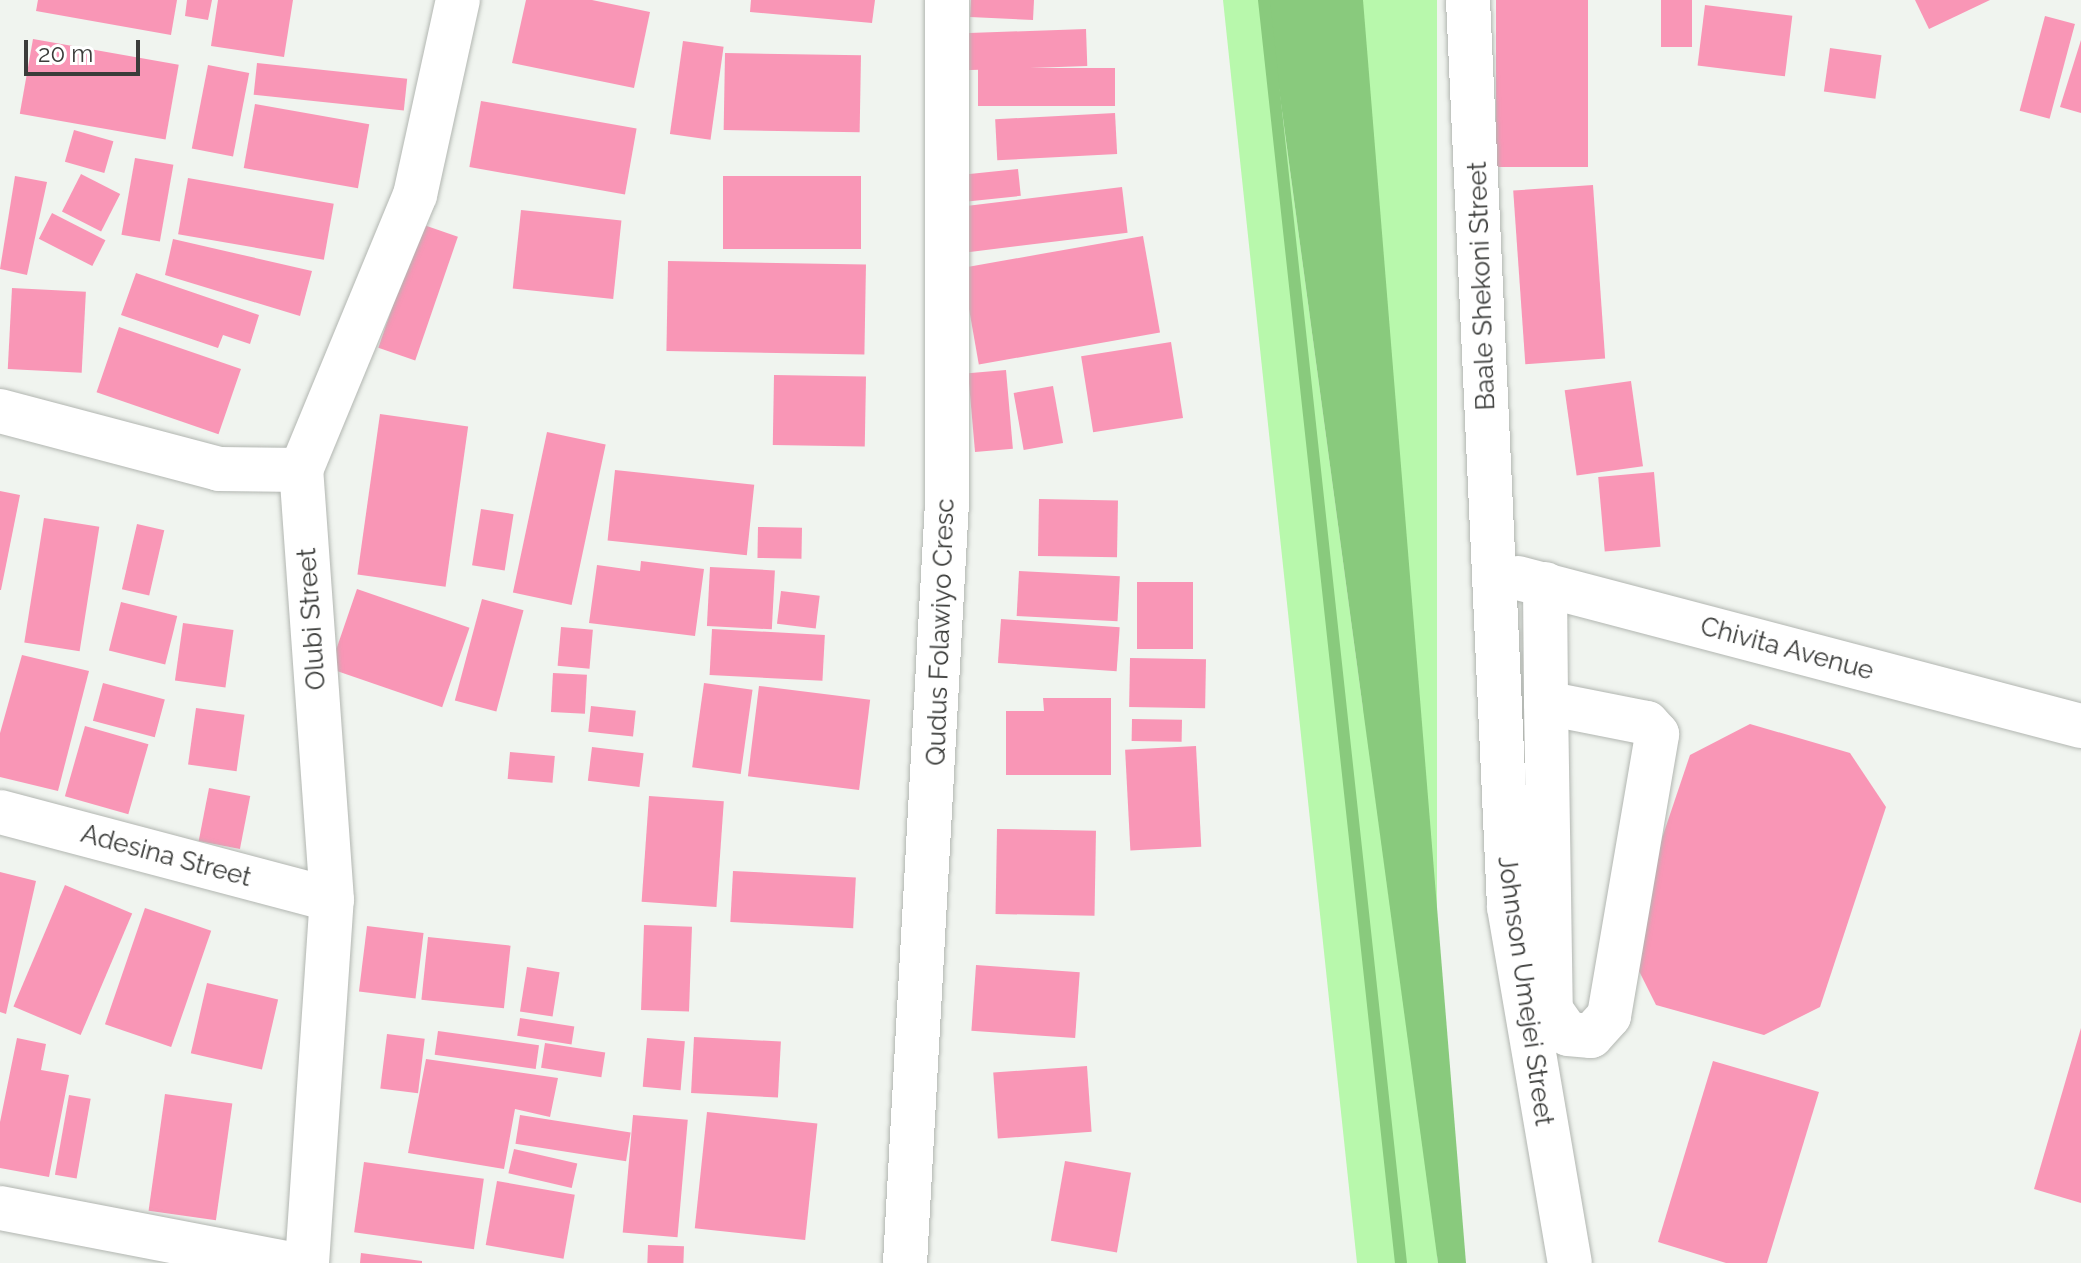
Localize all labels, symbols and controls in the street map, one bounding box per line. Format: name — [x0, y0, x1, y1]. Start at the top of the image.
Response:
scale bar — [28, 24, 144, 74]
text: 20 m — [38, 39, 93, 68]
street label: Baale Shekoni Street — [1462, 161, 1502, 411]
street label: Qudus Folawiyo Cresc — [921, 498, 961, 766]
street label: Olubi Street — [291, 547, 333, 691]
street label: Chivita Avenue — [1697, 611, 1877, 687]
street label: Adesina Street — [77, 818, 255, 894]
street label: Johnson Umejei Street — [1491, 854, 1559, 1128]

